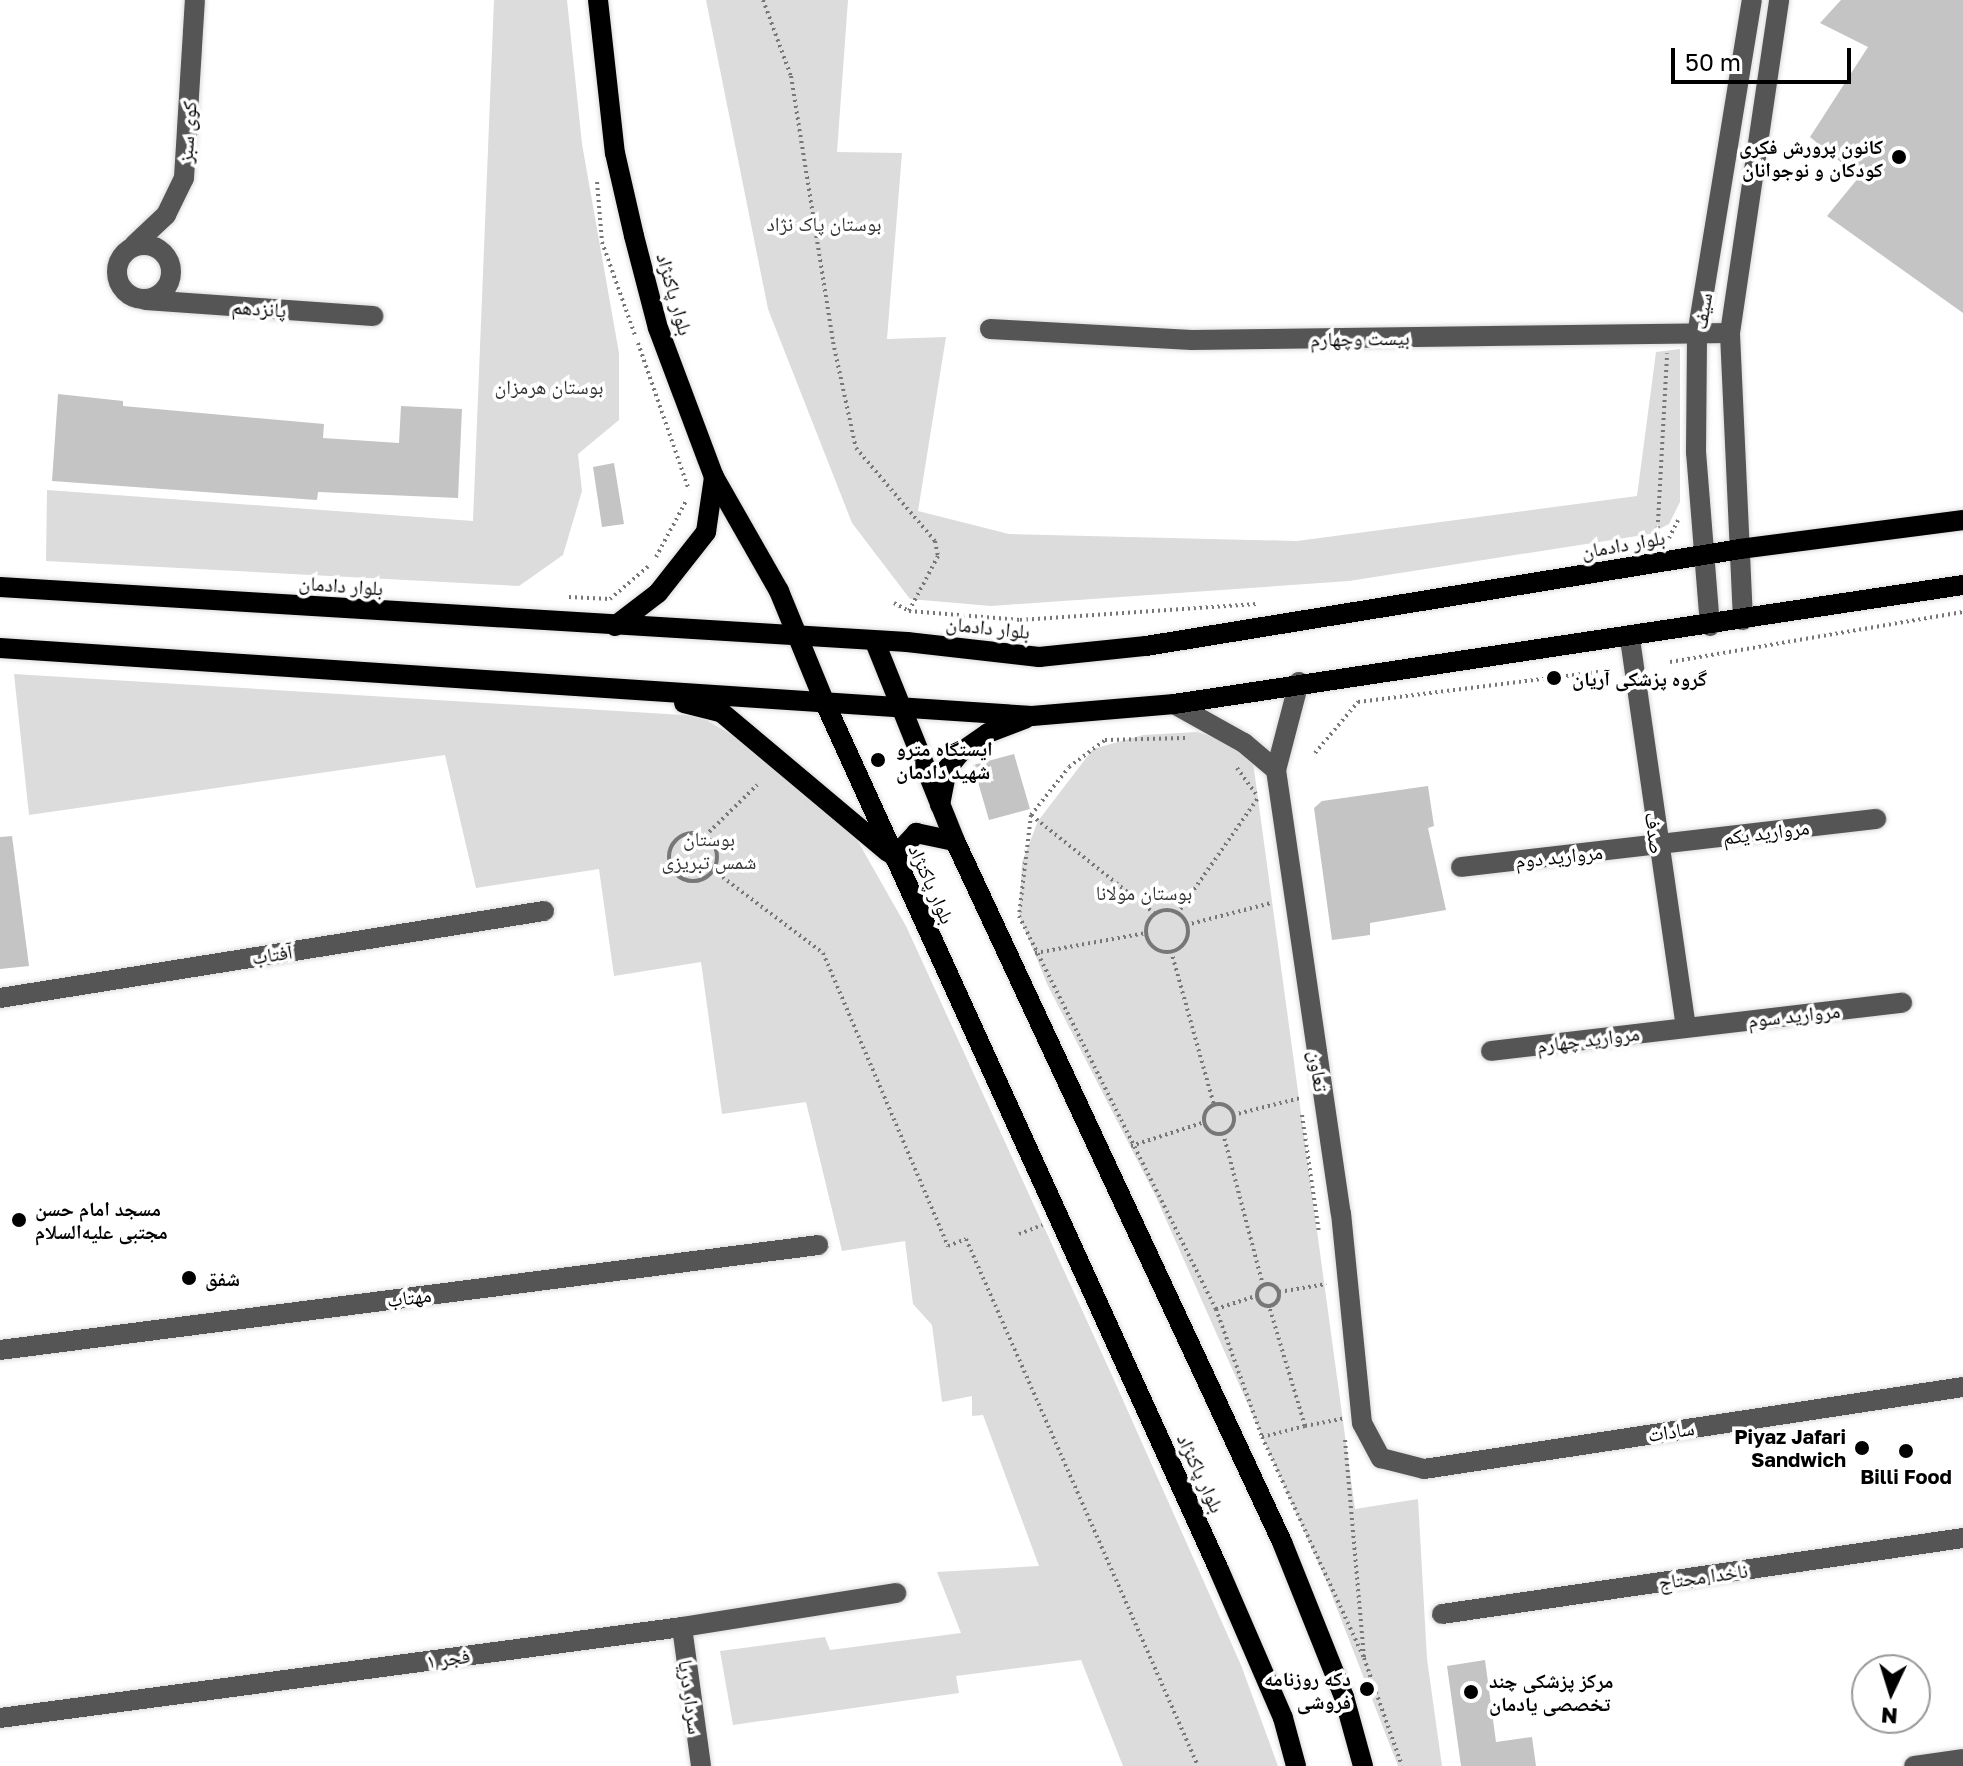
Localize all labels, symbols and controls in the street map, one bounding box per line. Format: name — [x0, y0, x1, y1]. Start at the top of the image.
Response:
scale bar — [1675, 32, 1855, 82]
text: 50 m — [1685, 47, 1741, 76]
street label: کوی سبز — [173, 100, 201, 164]
place label: کانون پرورش فکری کودکان و نوجوانان — [1739, 134, 1883, 181]
marker: کانون پرورش فکری کودکان و نوجوانان — [1890, 148, 1908, 166]
park label: بوستان پاک نژاد — [767, 211, 881, 235]
street label: بلوار پاکنژاد — [652, 250, 698, 338]
street label: سیف — [1687, 291, 1717, 331]
street label: پانزدهم — [231, 294, 287, 322]
street label: بیست وچهارم — [1310, 325, 1410, 351]
park label: بوستان هرمزان — [495, 374, 603, 398]
street label: بلوار دادمان — [1579, 525, 1667, 563]
street label: بلوار دادمان — [298, 570, 384, 600]
street label: بلوار دادمان — [945, 611, 1031, 643]
place label: گروه پزشکی آریان — [1572, 666, 1707, 690]
marker: گروه پزشکی آریان — [1543, 667, 1565, 689]
place label: ایستگاه مترو شهید دادمان — [896, 736, 993, 783]
marker: ایستگاه مترو شهید دادمان — [867, 749, 889, 771]
street label: صدف — [1640, 810, 1670, 856]
street label: مروارید یکم — [1721, 815, 1811, 849]
park label: بوستان شمس تبریزی — [662, 827, 756, 874]
street label: مروارید دوم — [1514, 839, 1604, 873]
street label: بلوار پاکنژاد — [904, 841, 960, 927]
park label: بوستان مولانا — [1096, 880, 1192, 904]
street label: آفتاب — [250, 939, 294, 969]
street label: مروارید سوم — [1747, 998, 1841, 1032]
street label: مروارید چهارم — [1535, 1021, 1641, 1057]
street label: تعاون — [1304, 1049, 1334, 1093]
place label: مسجد امام حسن مجتبی علیه‌السلام — [35, 1196, 168, 1243]
marker: مسجد امام حسن مجتبی علیه‌السلام — [10, 1211, 28, 1229]
place label: شفق — [205, 1266, 240, 1290]
marker: شفق — [180, 1269, 198, 1287]
street label: مهتاب — [385, 1282, 433, 1312]
street label: سادات — [1646, 1415, 1696, 1447]
place label: Piyaz Jafari Sandwich — [1734, 1424, 1846, 1471]
street label: بلوار پاکنژاد — [1172, 1430, 1230, 1516]
marker: Piyaz Jafari Sandwich — [1853, 1439, 1871, 1457]
marker: Billi Food — [1897, 1442, 1915, 1460]
place label: Billi Food — [1860, 1464, 1952, 1488]
street label: ناخدا محتاج — [1657, 1558, 1749, 1594]
street label: فجر ۱ — [425, 1643, 471, 1673]
north arrow — [1851, 1654, 1931, 1734]
street label: سردار دریا — [674, 1658, 708, 1736]
place label: دکه روزنامه فروشی — [1264, 1666, 1351, 1713]
place label: مرکز پزشکی چند تخصصی یادمان — [1489, 1668, 1614, 1715]
marker: دکه روزنامه فروشی — [1358, 1680, 1376, 1698]
marker: مرکز پزشکی چند تخصصی یادمان — [1460, 1681, 1482, 1703]
text: N — [1880, 1702, 1899, 1730]

